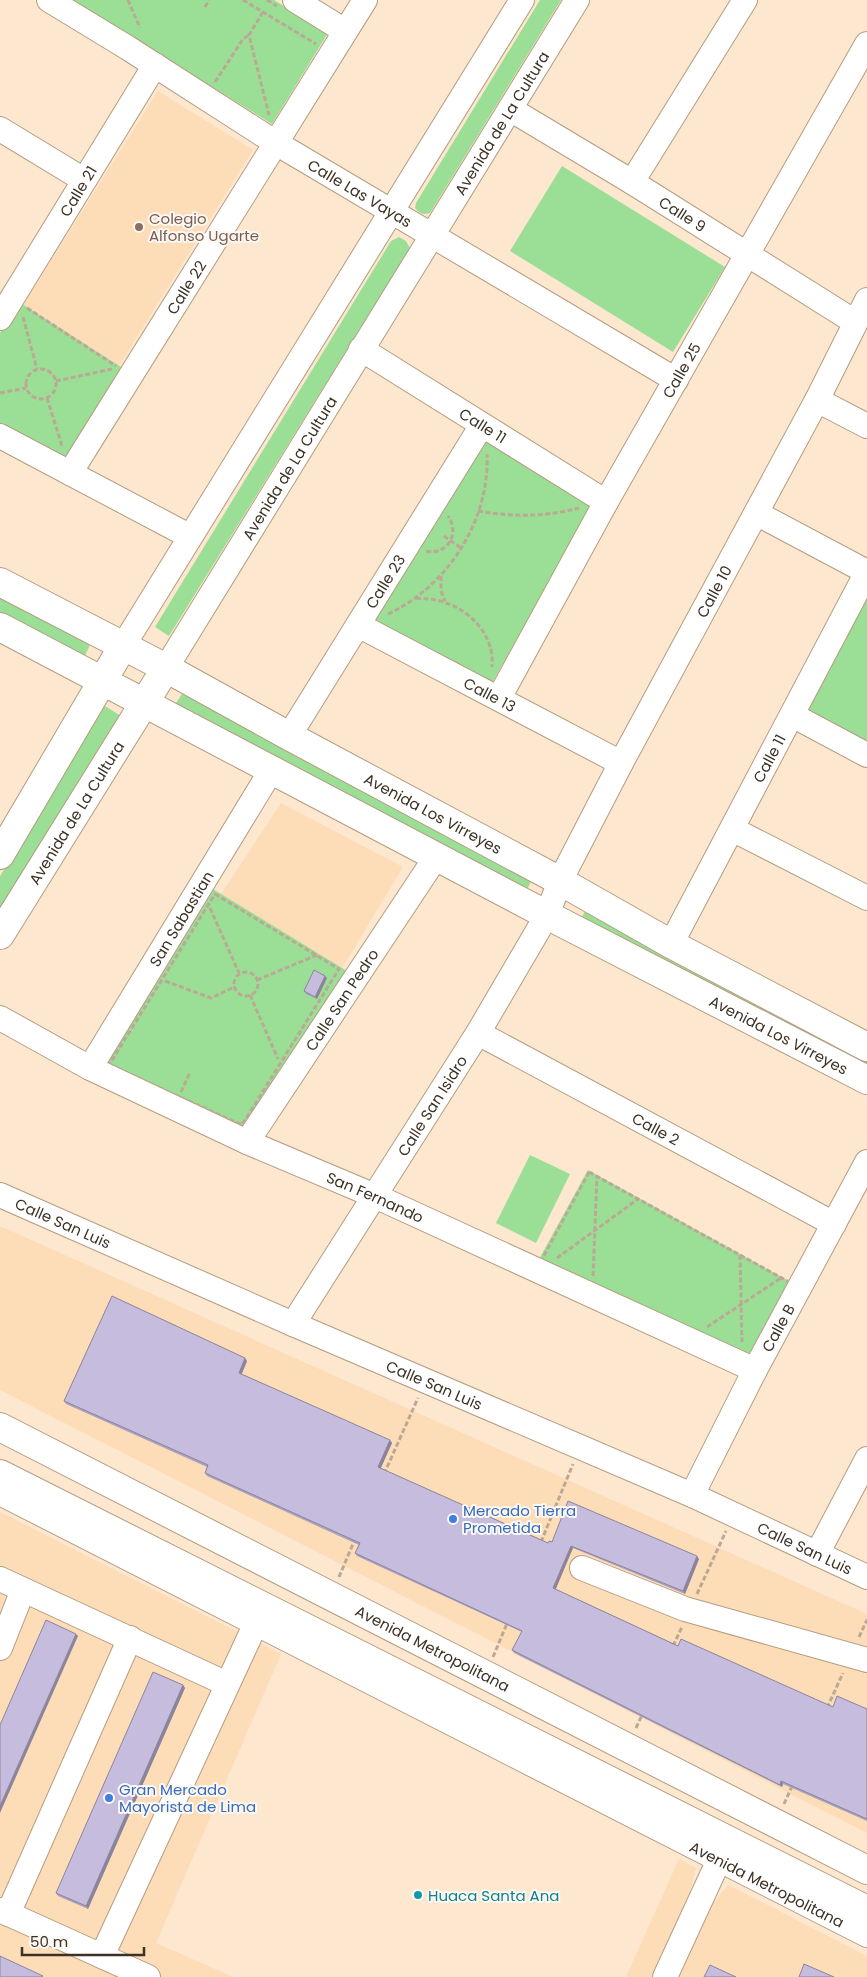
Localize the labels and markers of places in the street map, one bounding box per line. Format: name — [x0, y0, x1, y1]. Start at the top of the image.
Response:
place label: Colegio Alfonso Ugarte — [149, 208, 259, 246]
marker: Colegio Alfonso Ugarte — [133, 221, 145, 233]
place label: Mercado Tierra Prometida — [463, 1500, 576, 1538]
marker: Mercado Tierra Prometida — [447, 1513, 459, 1525]
place label: Gran Mercado Mayorista de Lima — [119, 1779, 256, 1817]
marker: Gran Mercado Mayorista de Lima — [103, 1792, 115, 1804]
place label: Huaca Santa Ana — [428, 1885, 559, 1906]
marker: Huaca Santa Ana — [412, 1889, 424, 1901]

